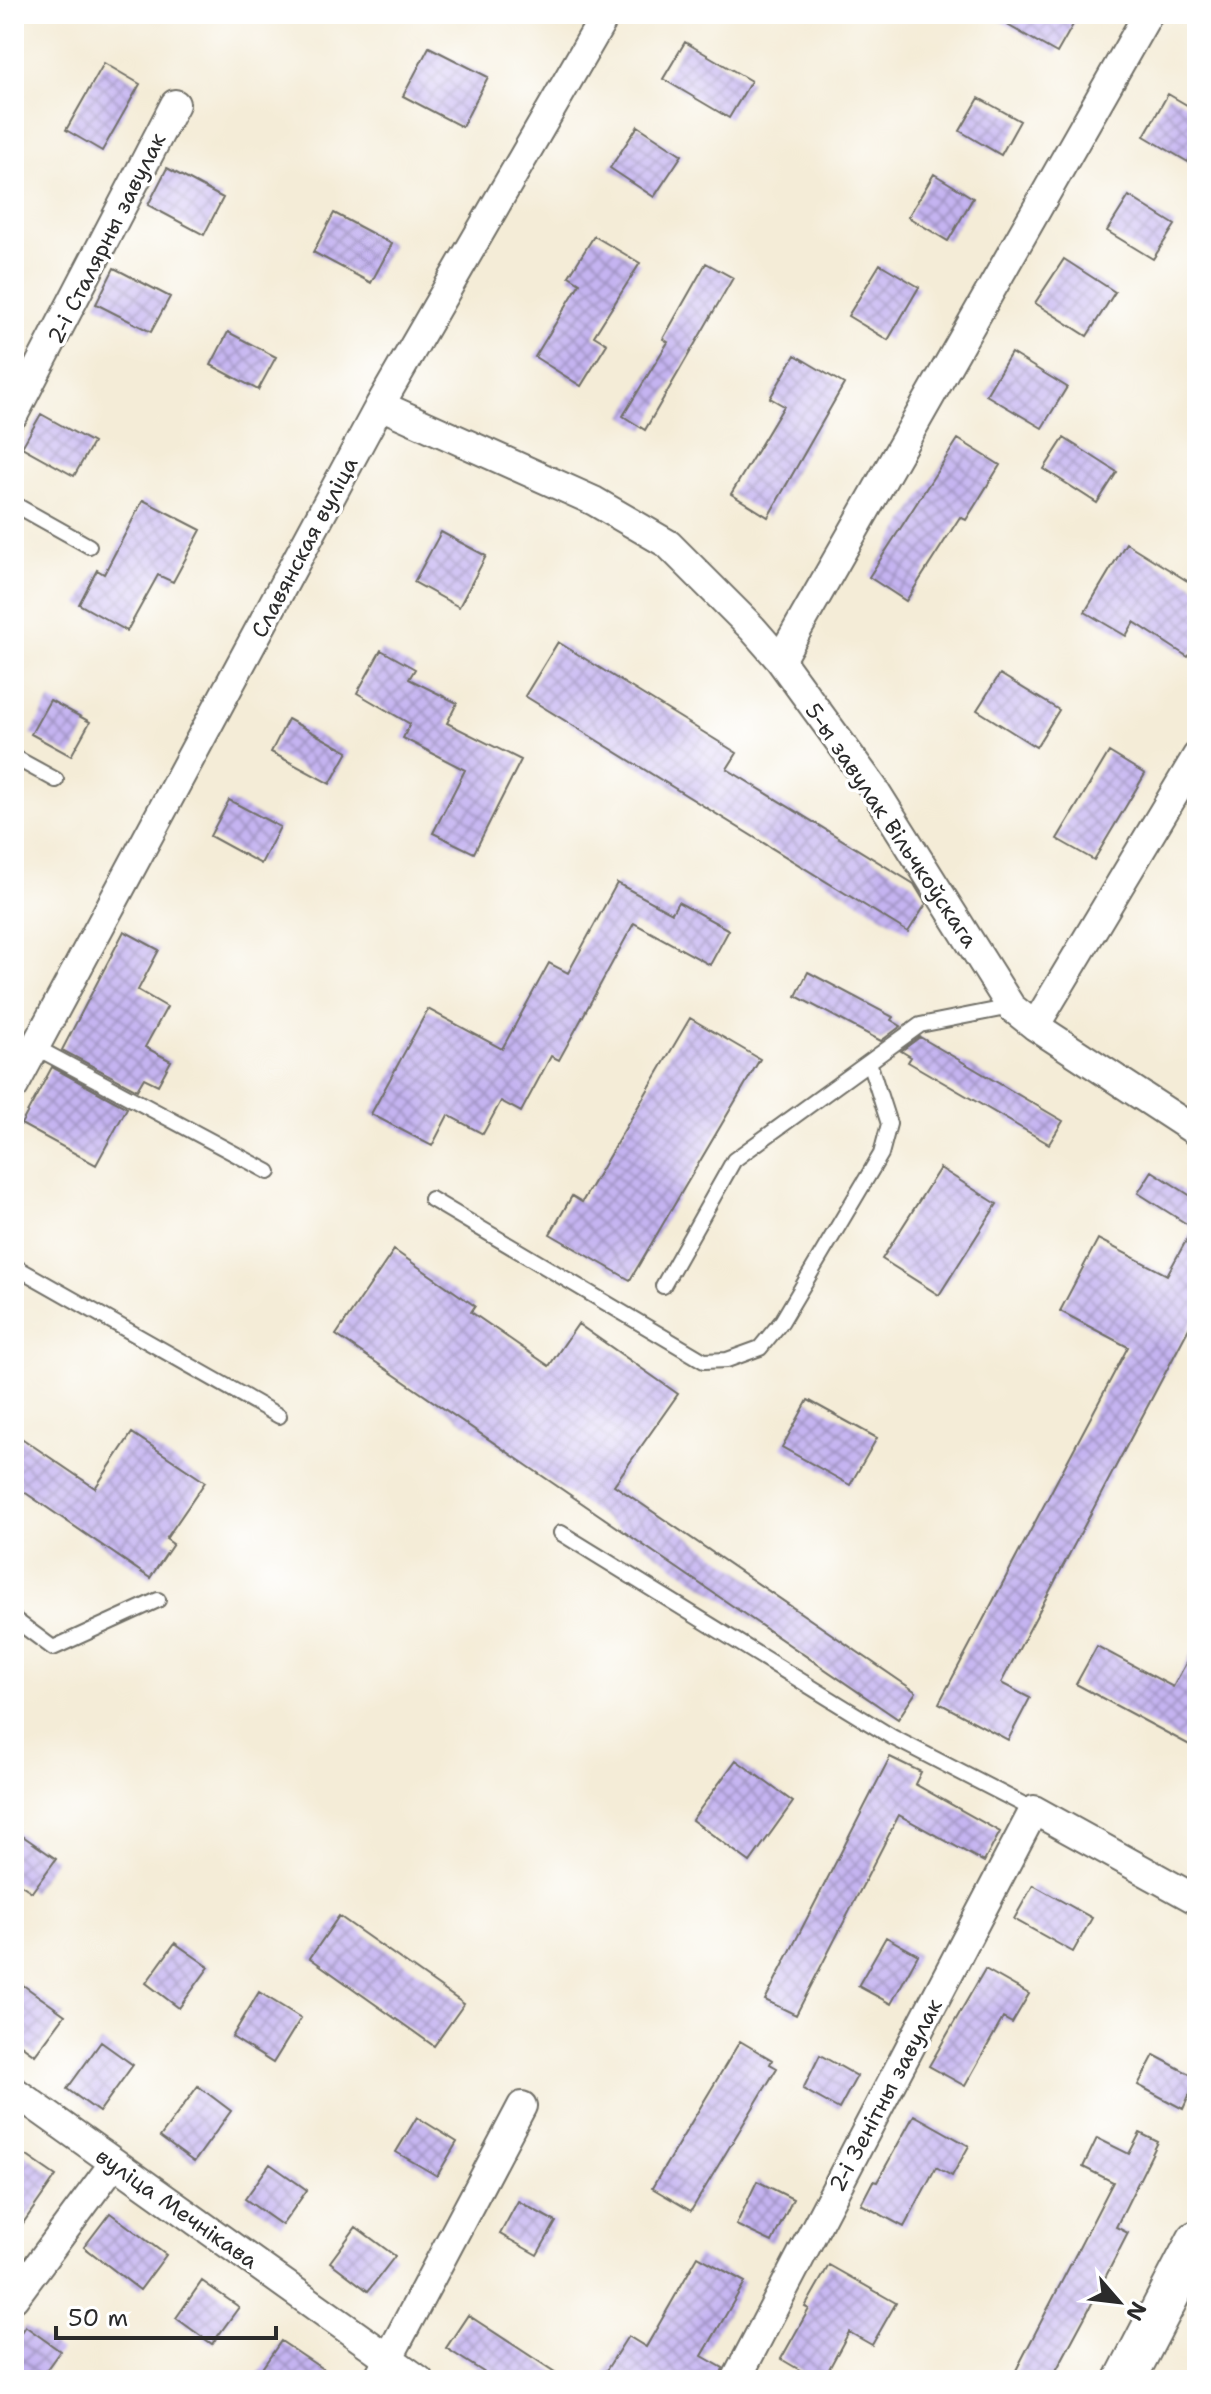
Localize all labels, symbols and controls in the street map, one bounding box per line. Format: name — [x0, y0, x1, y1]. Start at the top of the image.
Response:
street label: 2-і Сталярны завулак — [41, 128, 172, 349]
street label: Славянская вуліца — [244, 451, 365, 643]
street label: 5-ы завулак Вільчкоўскага — [799, 697, 985, 953]
street label: 2-і Зенітны завулак — [822, 1993, 949, 2197]
street label: вуліца Мечнікава — [90, 2142, 264, 2275]
north arrow — [1079, 2262, 1159, 2342]
scale bar — [56, 2290, 276, 2340]
text: N — [1119, 2297, 1153, 2326]
text: 50 m — [68, 2302, 128, 2334]

